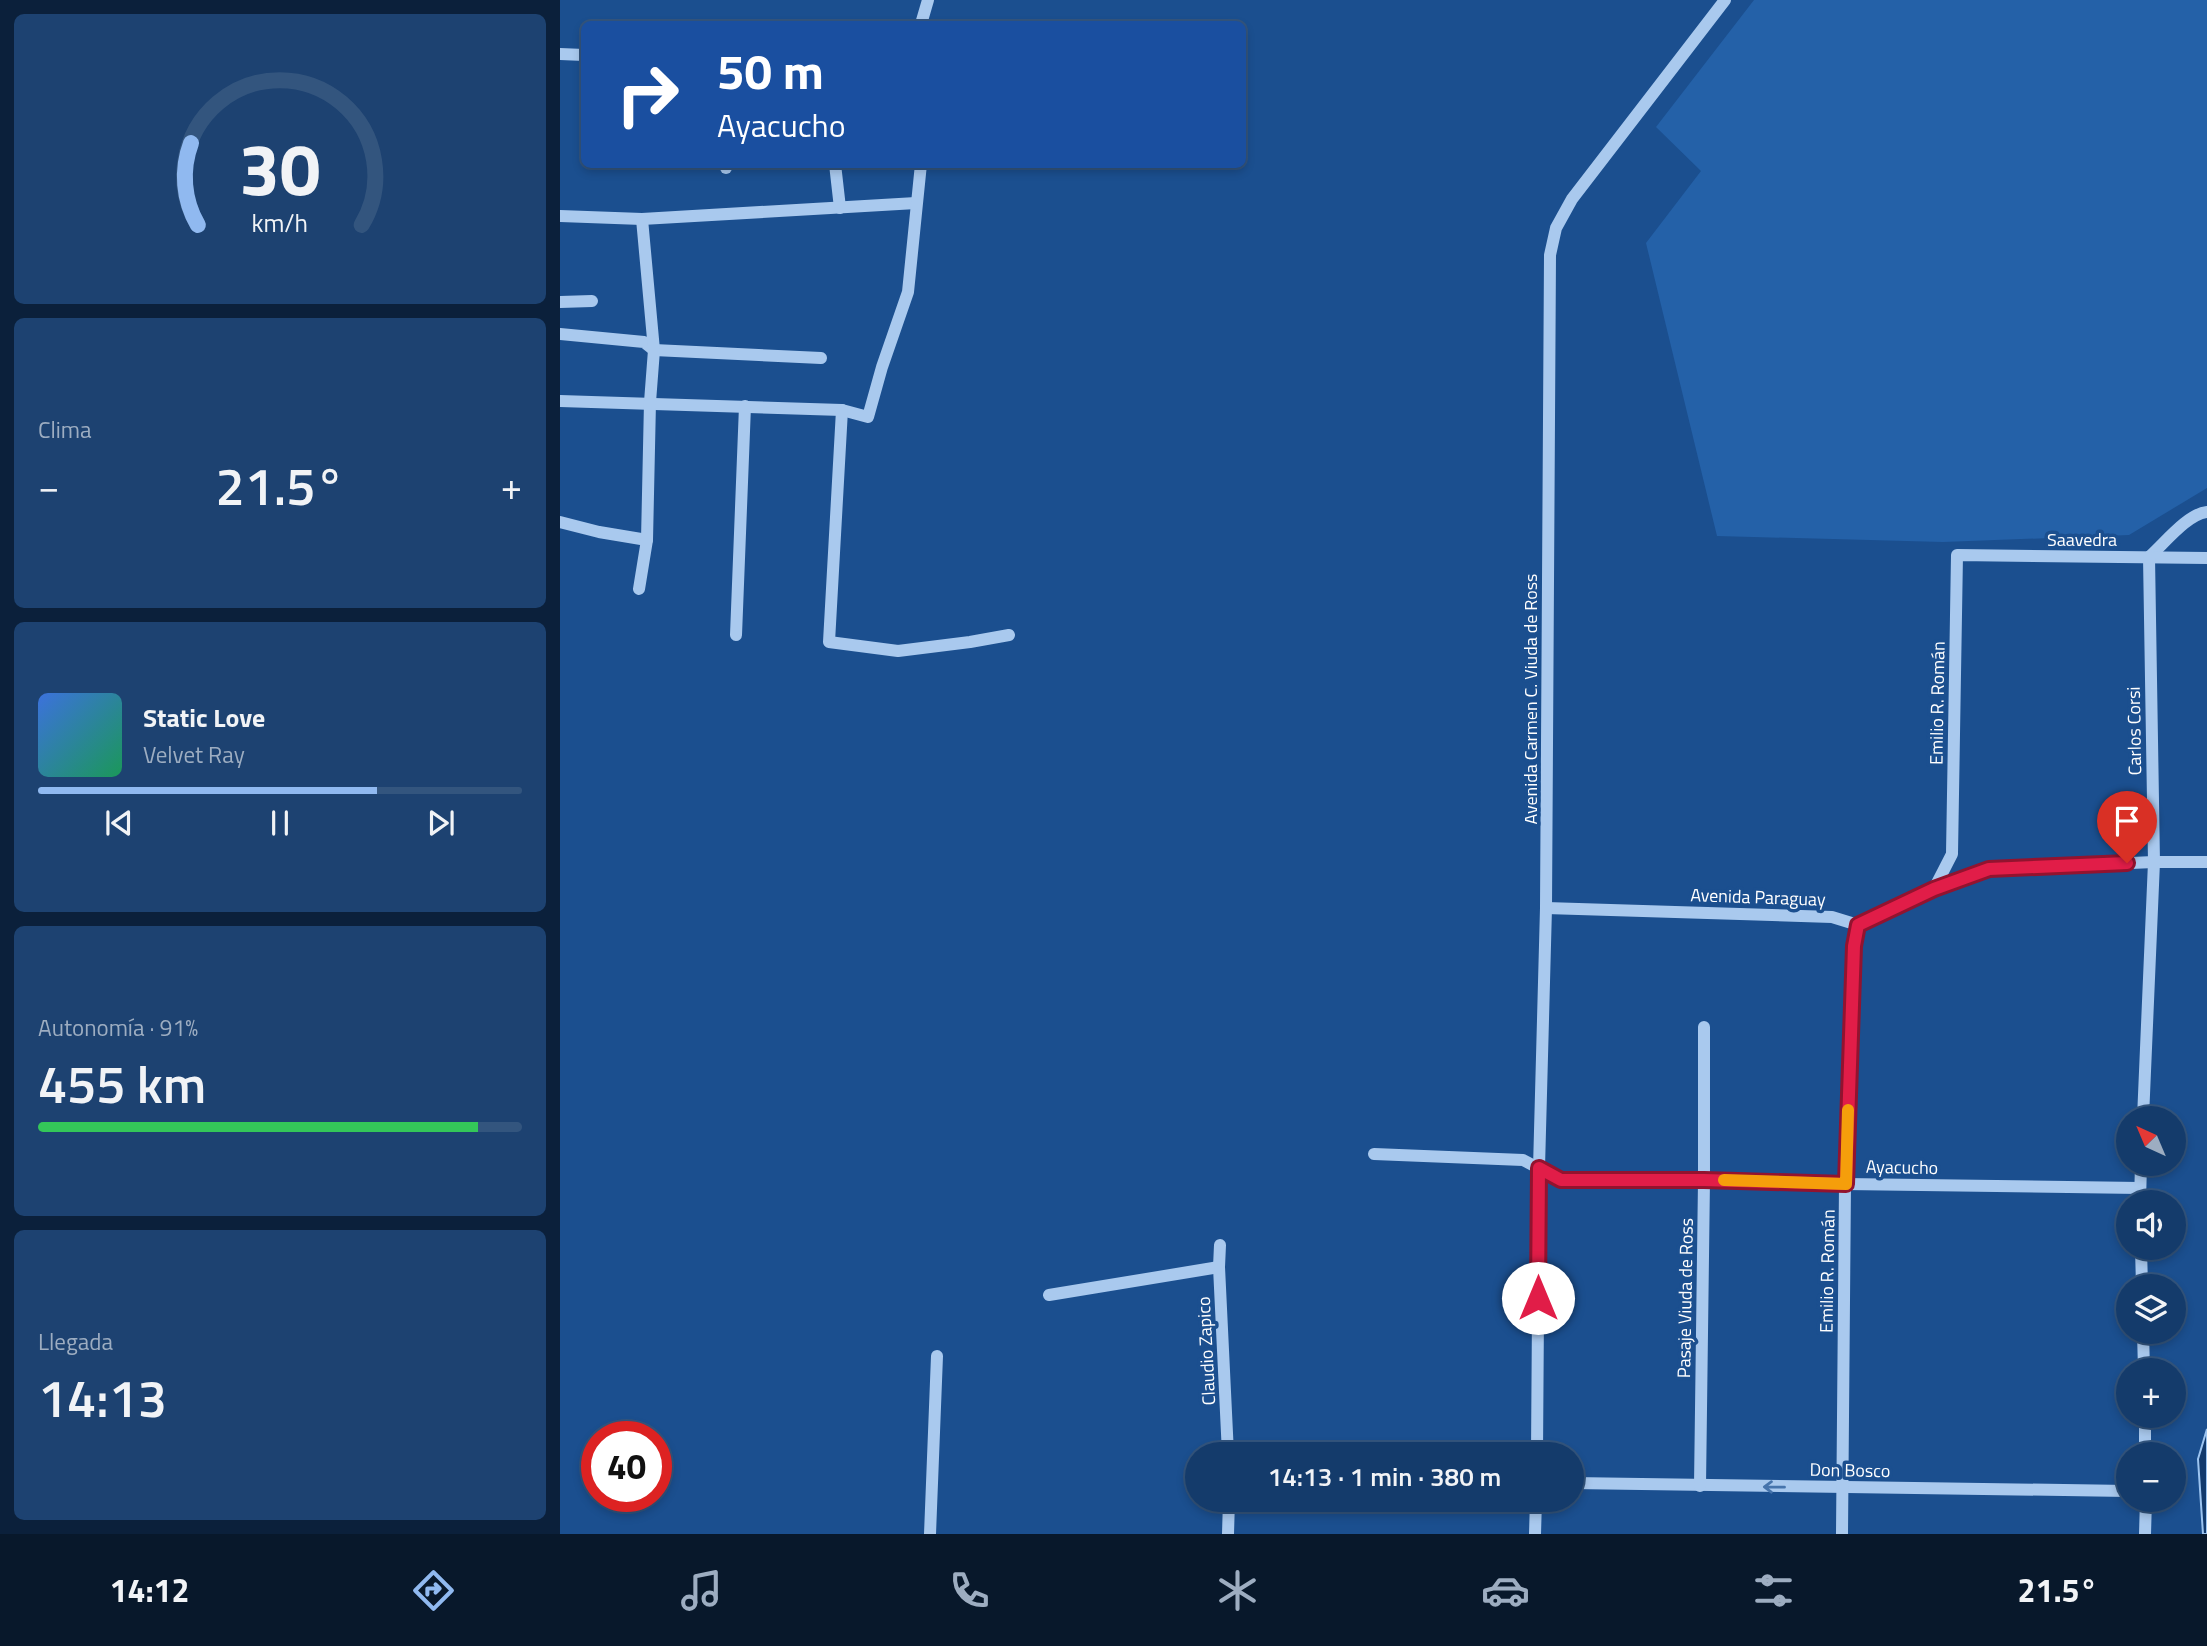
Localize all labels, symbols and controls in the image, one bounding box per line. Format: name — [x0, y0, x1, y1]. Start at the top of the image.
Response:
text: 50 m — [717, 33, 824, 108]
icon: right — [602, 49, 693, 140]
text: Ayacucho — [717, 101, 846, 149]
text: 30 — [239, 113, 321, 223]
text: km/h — [252, 204, 308, 242]
text: Clima — [38, 412, 92, 447]
text: 21.5° — [216, 446, 344, 525]
text: − — [38, 457, 59, 515]
text: + — [501, 457, 522, 515]
street label: Saavedra — [2047, 526, 2117, 553]
street label: Avenida Carmen C. Viuda de Ross — [1517, 574, 1544, 824]
street label: Emilio R. Román — [1922, 641, 1952, 765]
street label: Carlos Corsi — [2120, 686, 2148, 776]
text: Static Love — [143, 698, 265, 737]
text: Velvet Ray — [143, 737, 245, 772]
pin — [2097, 791, 2157, 863]
icon: arrive — [2108, 802, 2146, 840]
icon: previous — [100, 804, 138, 842]
icon: pause — [261, 804, 299, 842]
icon: next — [422, 804, 460, 842]
street label: Avenida Paraguay — [1690, 881, 1826, 913]
text: Autonomía · 91% — [38, 1010, 198, 1045]
text: 455 km — [38, 1044, 206, 1123]
north arrow — [2116, 1106, 2186, 1176]
map controls — [2116, 1106, 2186, 1512]
street label: Ayacucho — [1866, 1153, 1938, 1181]
button: sound — [2116, 1190, 2186, 1260]
street label: Emilio R. Román — [1812, 1209, 1842, 1333]
street label: Pasaje Viuda de Ross — [1670, 1218, 1700, 1378]
position arrow — [1501, 1261, 1575, 1335]
button: layers — [2116, 1274, 2186, 1344]
street label: Claudio Zapico — [1190, 1296, 1222, 1406]
text: Llegada — [38, 1324, 113, 1359]
text: 14:13 — [38, 1358, 167, 1437]
button: + — [2116, 1358, 2186, 1428]
speed limit sign: 40 — [581, 1421, 672, 1512]
button: − — [2116, 1442, 2186, 1512]
street label: Don Bosco — [1809, 1456, 1891, 1484]
text: 14:13 · 1 min · 380 m — [1268, 1457, 1501, 1496]
one-way arrow — [1763, 1480, 1786, 1494]
text: 14:12 — [110, 1566, 189, 1614]
icon: directions — [409, 1566, 458, 1615]
icon: music — [677, 1566, 726, 1615]
icon: phone — [945, 1566, 994, 1615]
icon: climate — [1213, 1566, 1262, 1615]
icon: car — [1481, 1566, 1530, 1615]
icon: filters — [1749, 1566, 1798, 1615]
text: 21.5° — [2018, 1566, 2097, 1614]

